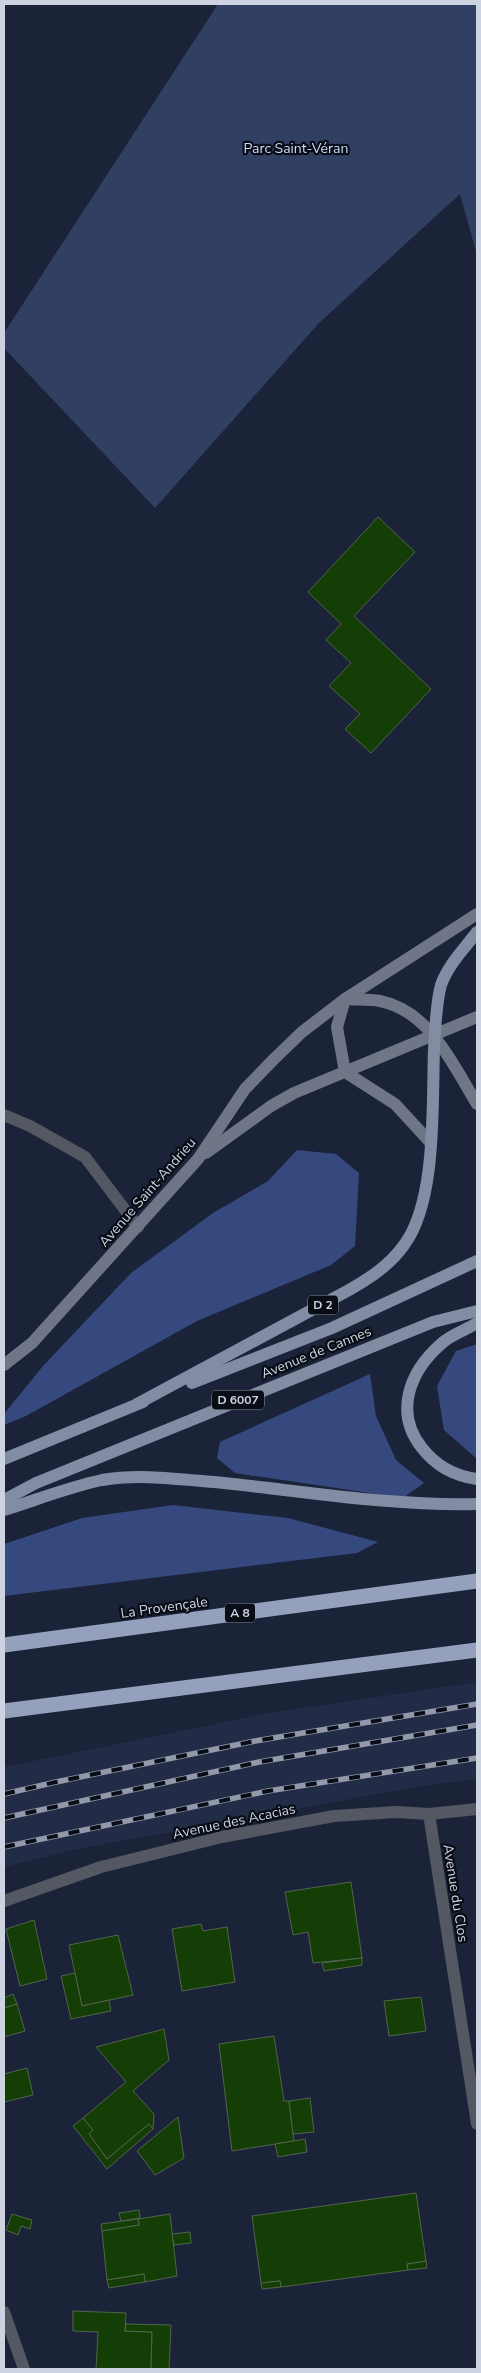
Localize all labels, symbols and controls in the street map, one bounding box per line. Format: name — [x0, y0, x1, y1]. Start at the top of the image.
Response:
park label: Parc Saint-Véran — [244, 139, 348, 158]
street label: Avenue Saint-Andrieu — [95, 1134, 200, 1251]
road number: D 2 — [308, 1296, 338, 1314]
street label: Avenue de Cannes — [258, 1322, 374, 1383]
road number: D 6007 — [212, 1390, 264, 1410]
street label: La Provençale — [119, 1592, 209, 1623]
road number: A 8 — [225, 1604, 255, 1622]
street label: Avenue des Acacias — [171, 1799, 297, 1844]
street label: Avenue du Clos — [438, 1843, 473, 1944]

